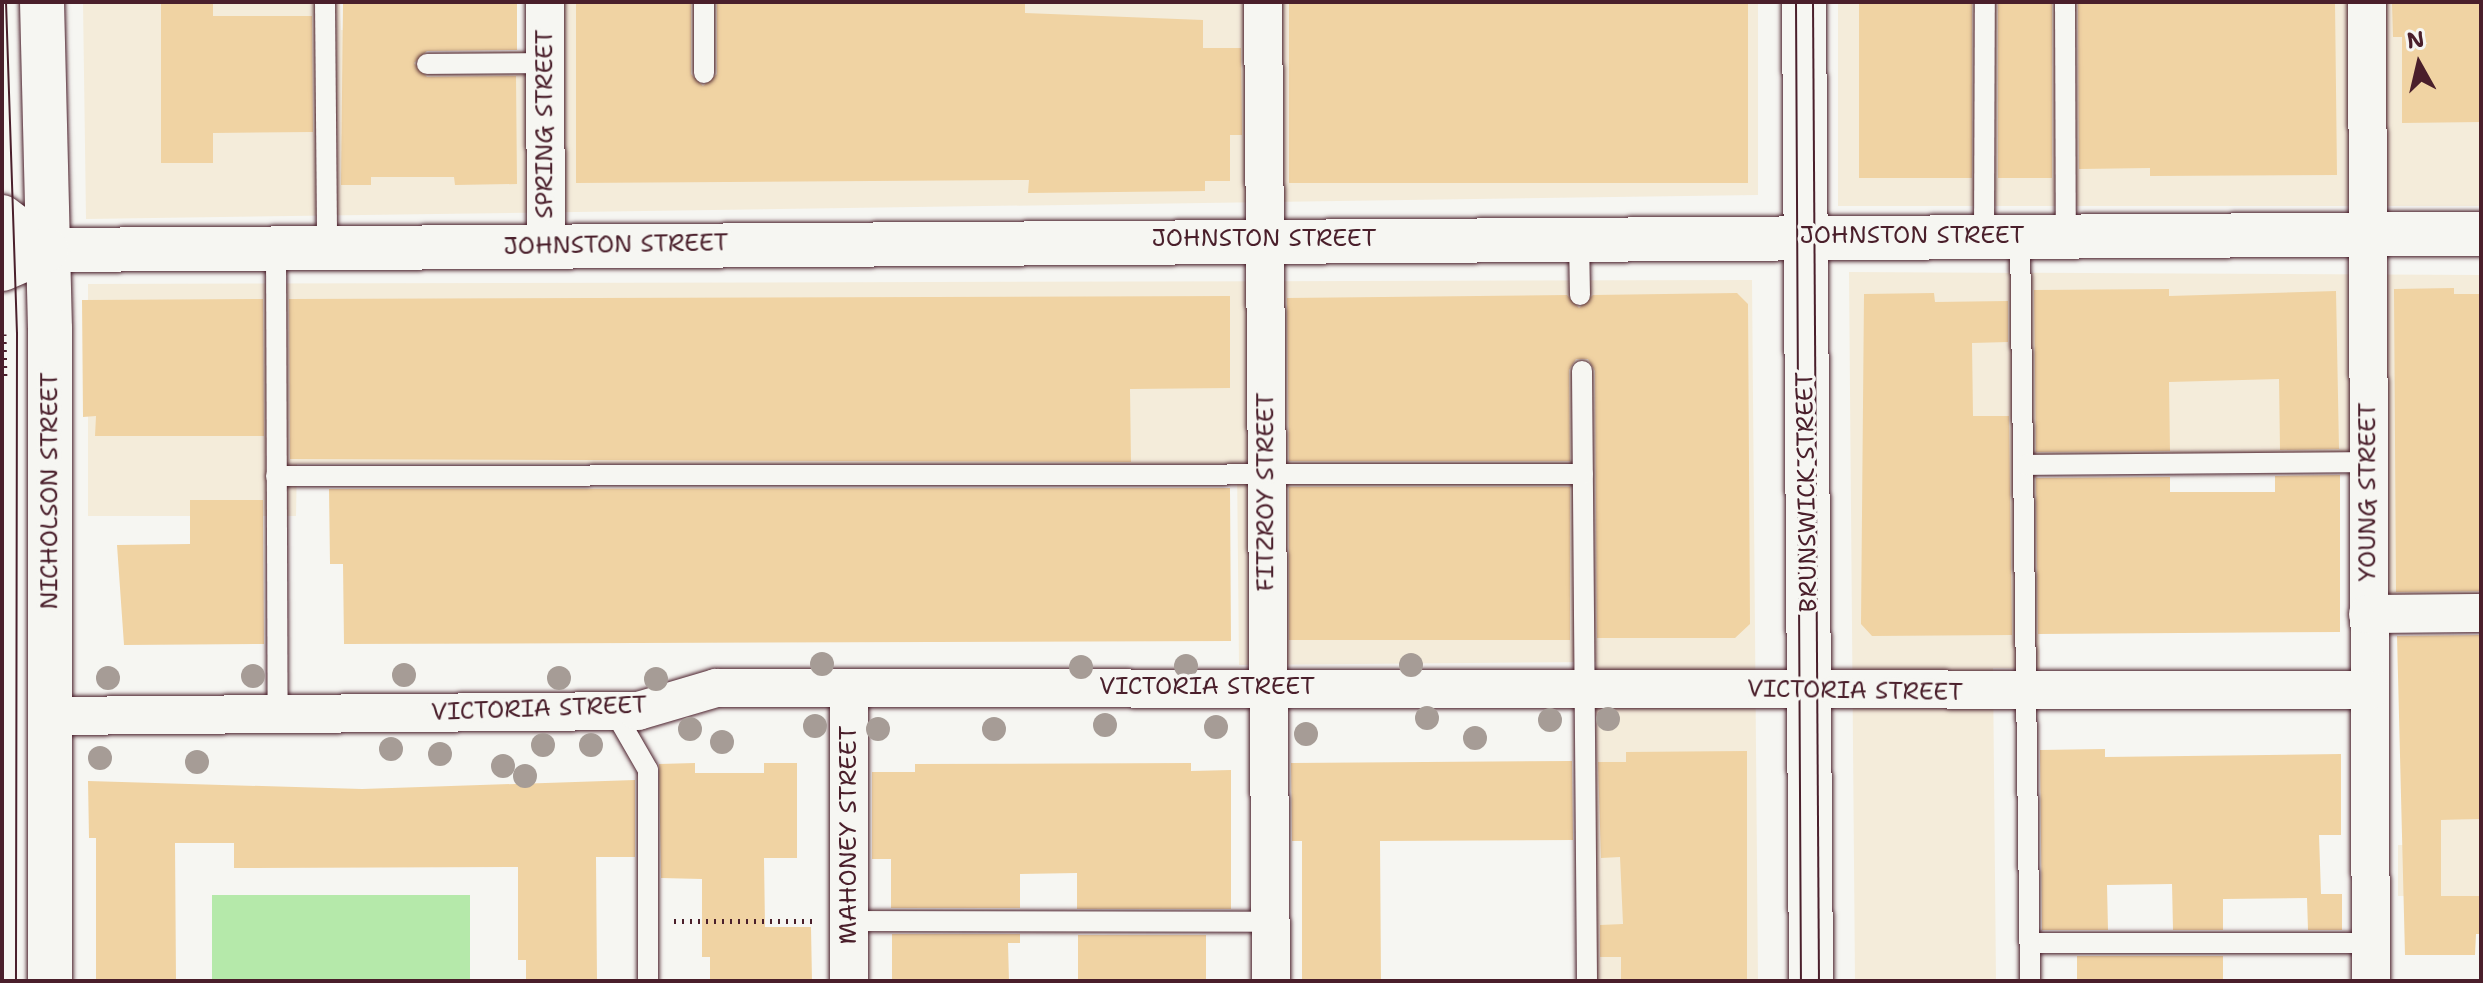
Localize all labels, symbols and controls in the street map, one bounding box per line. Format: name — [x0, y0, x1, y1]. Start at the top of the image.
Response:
north arrow — [2379, 24, 2459, 104]
text: N — [2405, 24, 2426, 55]
street label: SPRING STREET — [531, 29, 559, 219]
street label: JOHNSTON STREET — [1799, 222, 2025, 250]
street label: JOHNSTON STREET — [1151, 225, 1377, 253]
street label: JOHNSTON STREET — [503, 229, 729, 261]
street label: BRUNSWICK STREET — [1791, 371, 1823, 613]
street label: NICHOLSON STREET — [36, 372, 64, 610]
street label: FITZROY STREET — [1252, 393, 1280, 591]
street label: YOUNG STREET — [2354, 402, 2382, 582]
street label: VICTORIA STREET — [1099, 673, 1315, 701]
street label: VICTORIA STREET — [1747, 675, 1963, 707]
street label: VICTORIA STREET — [431, 691, 647, 727]
street label: MAHONEY STREET — [835, 726, 863, 944]

